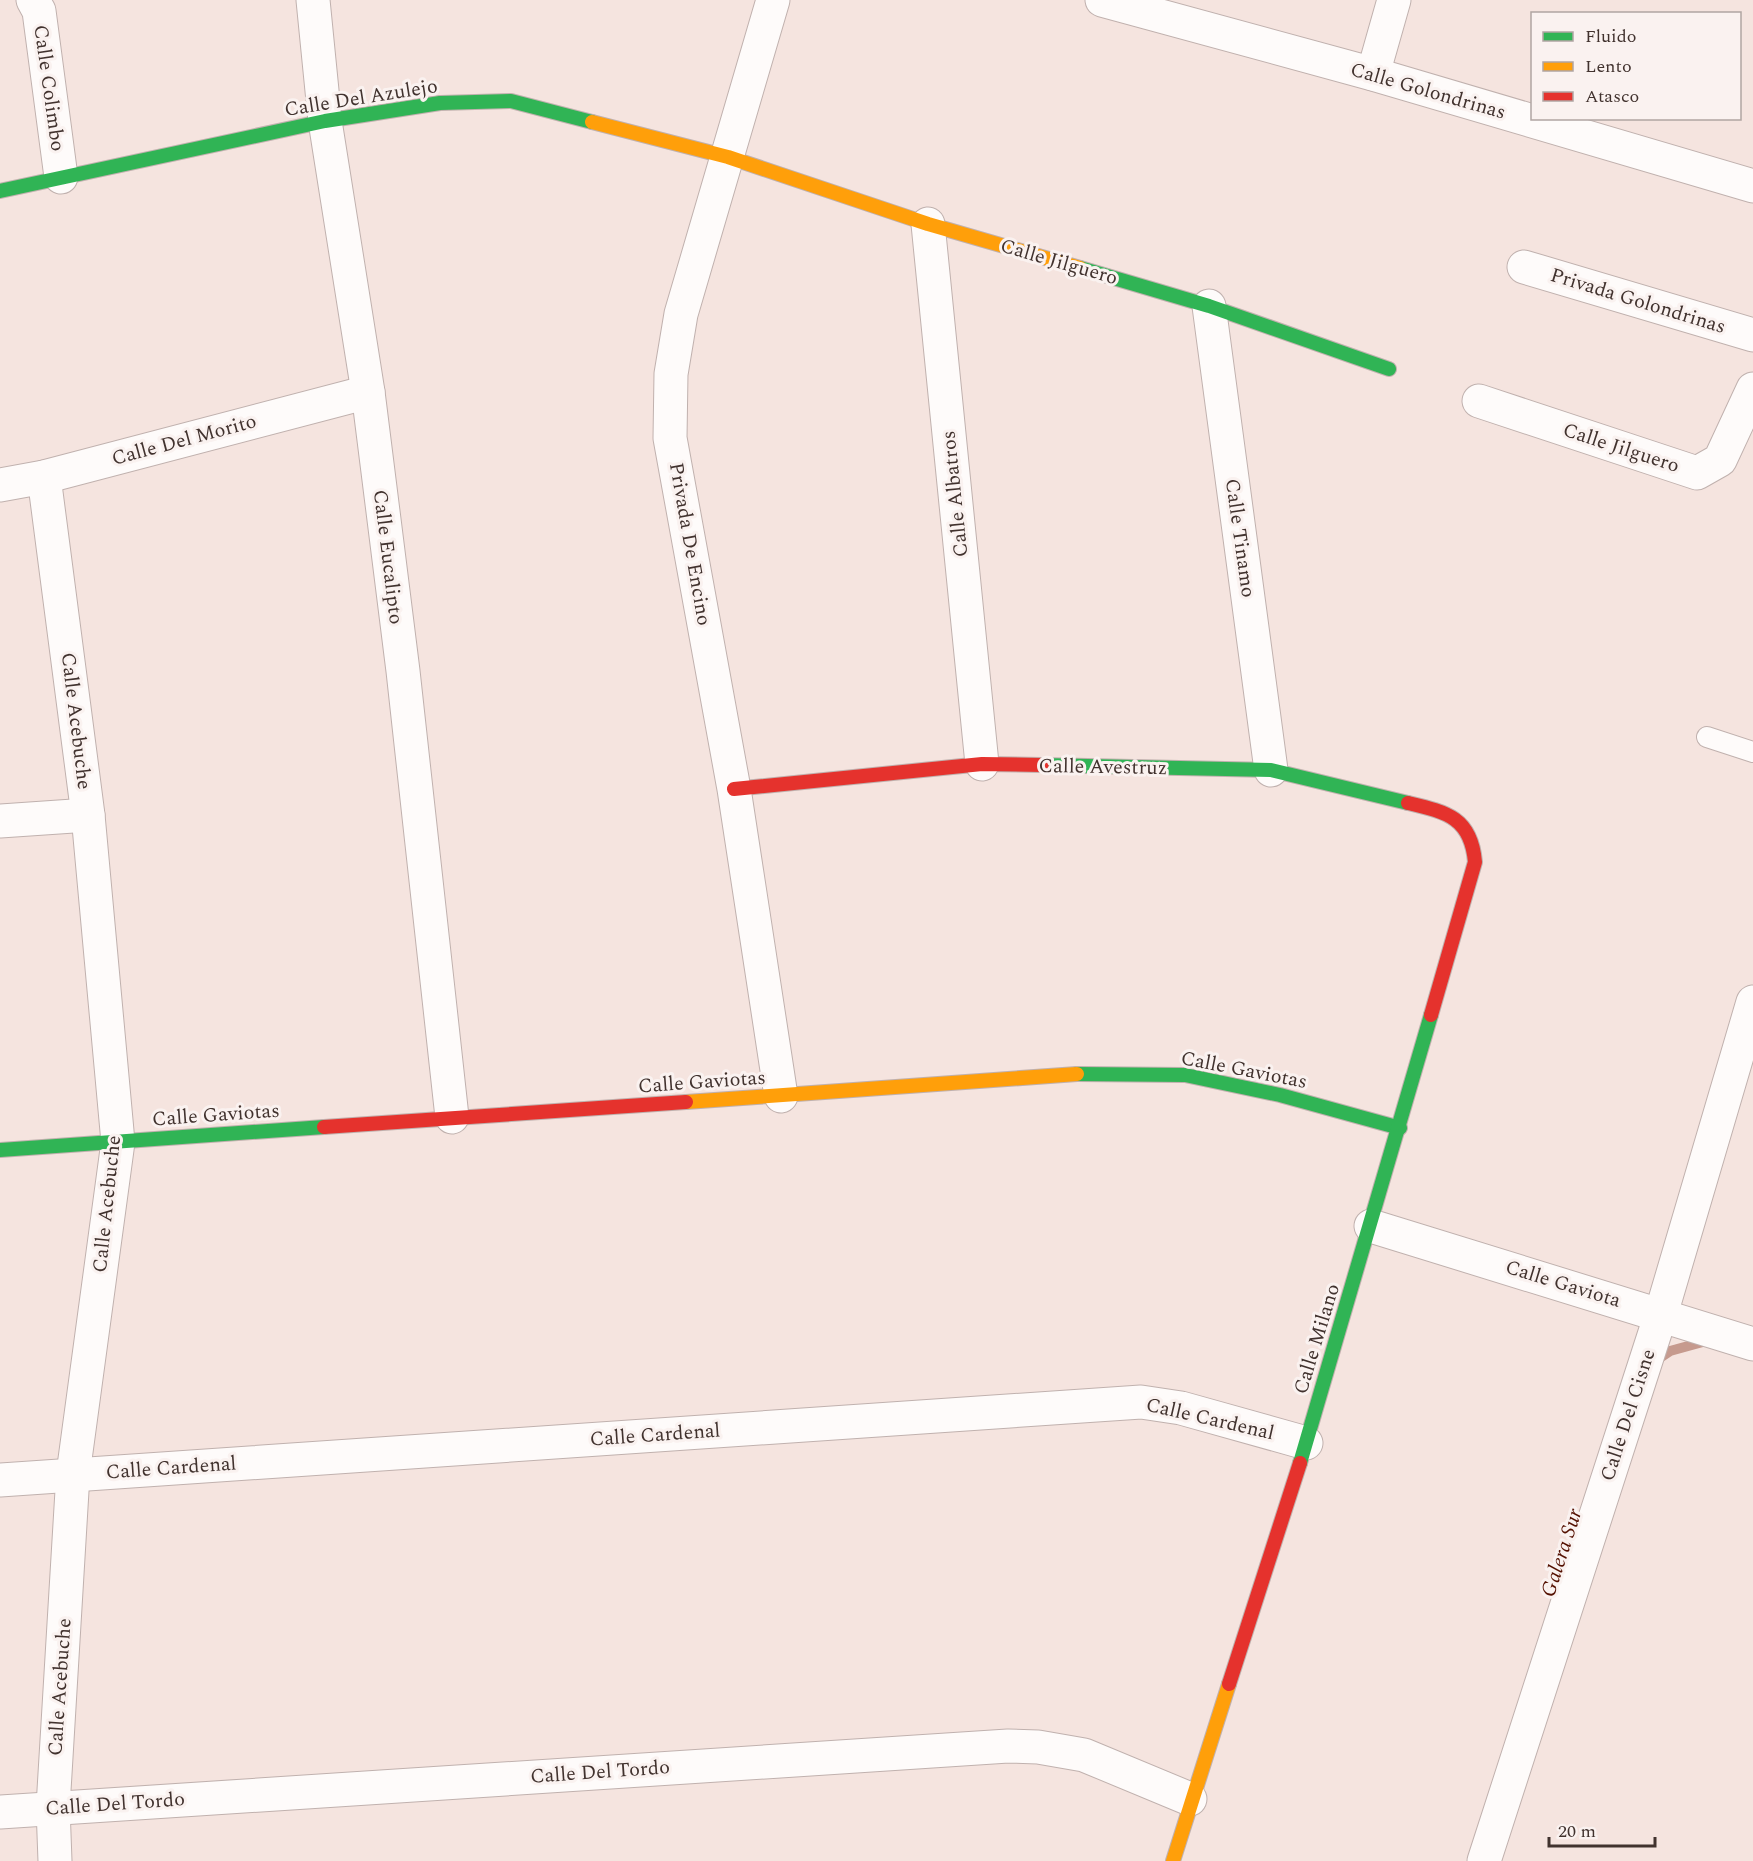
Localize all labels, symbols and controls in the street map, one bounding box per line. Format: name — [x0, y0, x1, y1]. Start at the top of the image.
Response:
legend — [1531, 12, 1741, 120]
street label: Calle Colimbo — [25, 23, 73, 153]
text: Fluido — [1585, 23, 1637, 50]
text: Lento — [1585, 53, 1632, 80]
street label: Calle Golondrinas — [1347, 54, 1509, 128]
street label: Calle Del Azulejo — [282, 71, 440, 125]
text: Atasco — [1585, 83, 1639, 110]
street label: Calle Jilguero — [997, 231, 1121, 293]
street label: Privada Golondrinas — [1547, 260, 1729, 342]
street label: Calle Del Morito — [108, 406, 260, 474]
street label: Calle Jilguero — [1559, 415, 1683, 481]
street label: Calle Albatros — [933, 429, 977, 559]
street label: Privada De Encino — [661, 460, 719, 628]
street label: Calle Tinamo — [1217, 477, 1263, 599]
street label: Calle Eucalipto — [365, 488, 411, 626]
street label: Calle Acebuche — [53, 651, 99, 791]
street label: Calle Avestruz — [1038, 751, 1168, 783]
street label: Calle Gaviotas — [1178, 1043, 1310, 1097]
street label: Calle Gaviotas — [637, 1063, 767, 1101]
street label: Calle Gaviotas — [151, 1096, 281, 1134]
street label: Calle Acebuche — [85, 1134, 129, 1274]
street label: Calle Gaviota — [1502, 1252, 1625, 1316]
street label: Calle Milano — [1286, 1280, 1348, 1398]
street label: Calle Del Cisne — [1592, 1345, 1664, 1485]
street label: Calle Cardenal — [1143, 1390, 1277, 1448]
street label: Calle Cardenal — [589, 1415, 721, 1455]
street label: Calle Cardenal — [105, 1448, 237, 1488]
water label: Galera Sur — [1533, 1504, 1592, 1601]
street label: Calle Acebuche — [40, 1617, 80, 1757]
street label: Calle Del Tordo — [529, 1752, 671, 1792]
street label: Calle Del Tordo — [44, 1784, 186, 1824]
scale bar — [1549, 1810, 1656, 1848]
text: 20 m — [1558, 1818, 1596, 1845]

